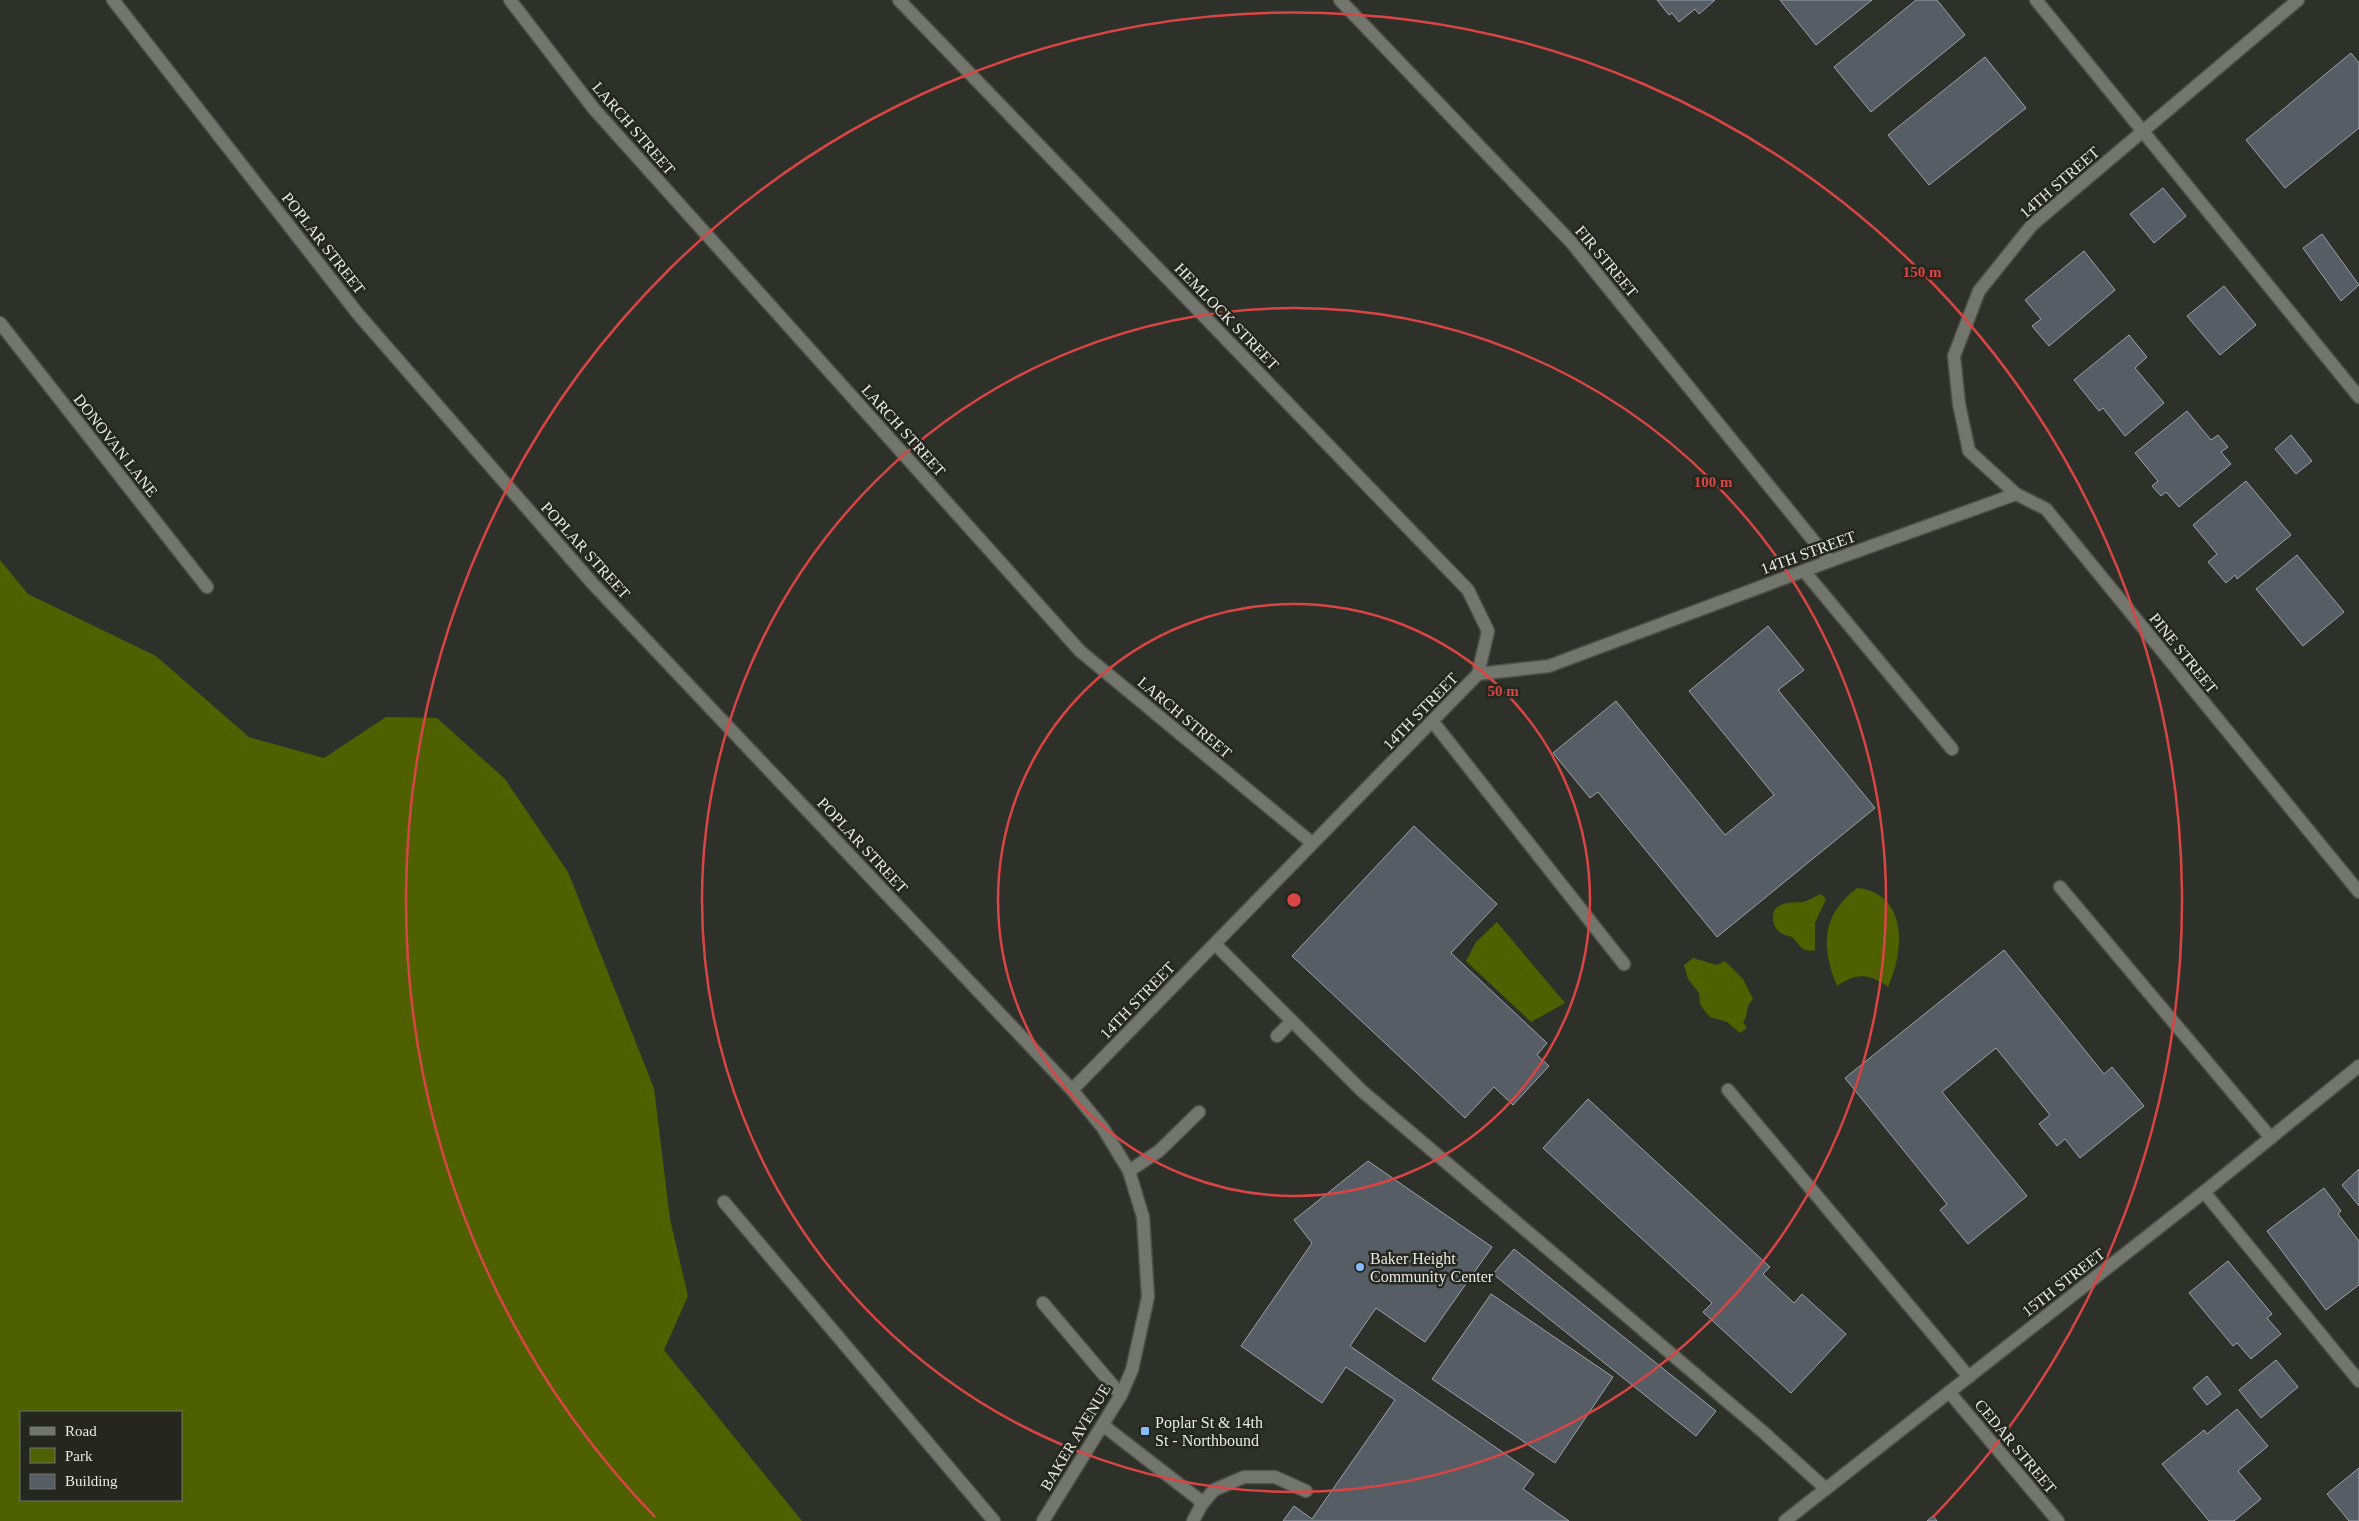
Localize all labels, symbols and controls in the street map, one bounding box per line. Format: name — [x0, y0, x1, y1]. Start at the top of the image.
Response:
street label: LARCH STREET — [589, 79, 679, 178]
street label: 14TH STREET — [2016, 143, 2103, 222]
street label: POPLAR STREET — [279, 189, 369, 298]
street label: FIR STREET — [1572, 222, 1641, 300]
street label: HEMLOCK STREET — [1171, 259, 1282, 373]
text: 150 m — [1903, 264, 1942, 280]
street label: LARCH STREET — [858, 381, 949, 480]
street label: DONOVAN LANE — [70, 391, 161, 500]
text: 100 m — [1694, 474, 1733, 490]
street label: POPLAR STREET — [538, 499, 634, 602]
street label: 14TH STREET — [1758, 527, 1858, 578]
street label: PINE STREET — [2146, 610, 2221, 697]
street label: 14TH STREET — [1380, 669, 1461, 753]
street label: LARCH STREET — [1134, 673, 1235, 762]
text: 50 m — [1487, 683, 1519, 699]
street label: POPLAR STREET — [814, 794, 911, 897]
centre of rings — [1285, 891, 1303, 909]
street label: 14TH STREET — [1097, 958, 1178, 1042]
street label: 15TH STREET — [2019, 1245, 2108, 1320]
place label: Baker Height Community Center — [1370, 1250, 1494, 1286]
marker: Baker Height Community Center — [1354, 1261, 1366, 1273]
street label: BAKER AVENUE — [1037, 1381, 1114, 1494]
street label: CEDAR STREET — [1972, 1396, 2060, 1497]
legend — [20, 1411, 182, 1501]
place label: Poplar St & 14th St - Northbound — [1155, 1414, 1263, 1449]
text: Road — [65, 1423, 97, 1439]
marker: Poplar St & 14th St - Northbound — [1139, 1425, 1151, 1437]
text: Park — [65, 1448, 93, 1464]
text: Building — [65, 1473, 118, 1489]

